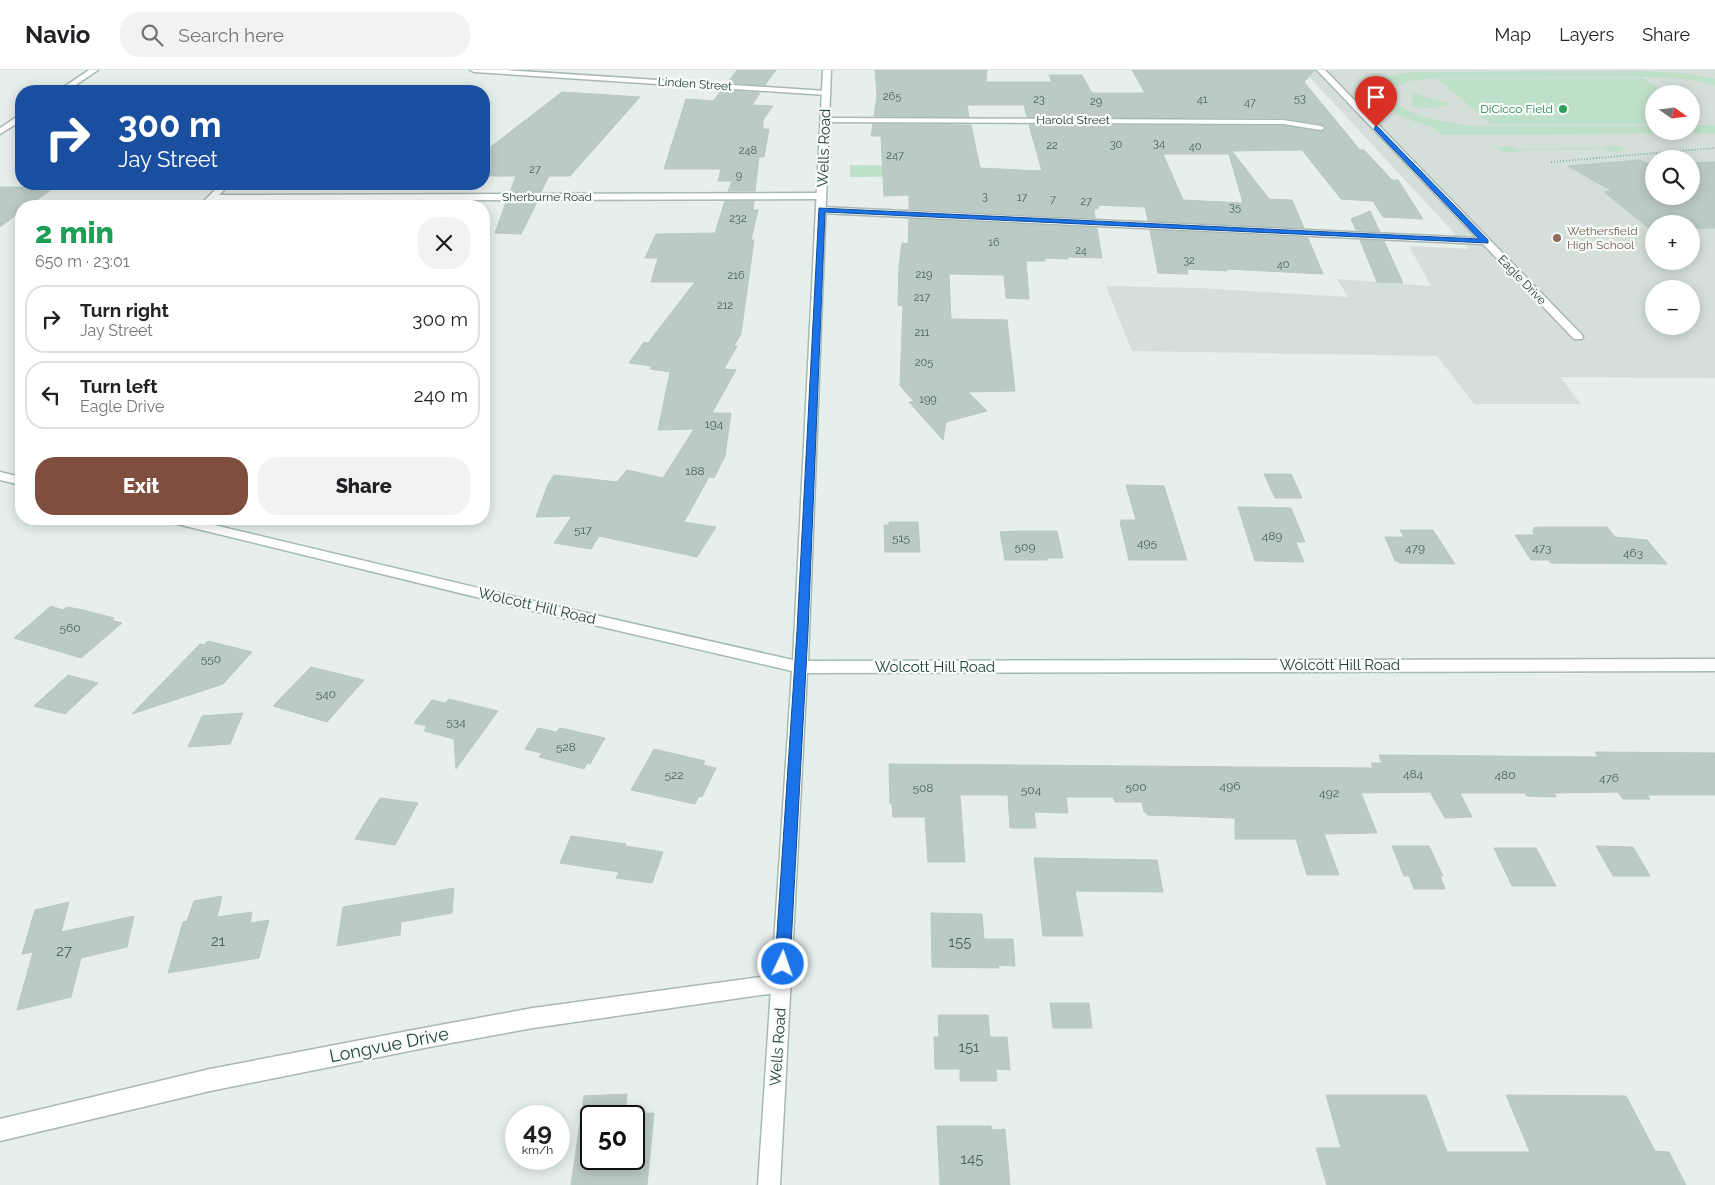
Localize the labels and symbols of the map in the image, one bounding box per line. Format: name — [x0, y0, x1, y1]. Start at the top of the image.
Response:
street label: Linden Street — [657, 74, 733, 94]
pin — [1355, 76, 1397, 127]
north arrow — [1645, 85, 1700, 140]
house number: 265 — [883, 90, 901, 103]
house number: 53 — [1294, 92, 1306, 105]
house number: 23 — [1033, 93, 1045, 106]
house number: 41 — [1197, 93, 1208, 106]
house number: 29 — [1090, 95, 1102, 108]
house number: 47 — [1244, 96, 1256, 109]
place label: DiCicco Field — [1480, 102, 1553, 116]
marker: DiCicco Field — [1557, 103, 1569, 115]
street label: Wells Road — [814, 108, 834, 188]
street label: Harold Street — [1036, 113, 1110, 127]
house number: 34 — [1153, 137, 1165, 150]
house number: 30 — [1110, 138, 1123, 151]
house number: 22 — [1046, 139, 1058, 152]
house number: 40 — [1189, 140, 1202, 153]
house number: 248 — [739, 144, 757, 157]
house number: 247 — [886, 149, 904, 162]
house number: 27 — [529, 163, 541, 176]
house number: 9 — [736, 169, 742, 182]
street label: Sherburne Road — [502, 190, 592, 204]
house number: 3 — [982, 190, 988, 203]
house number: 17 — [1017, 191, 1027, 204]
house number: 7 — [1050, 193, 1056, 206]
house number: 27 — [1080, 195, 1092, 208]
house number: 35 — [1229, 201, 1241, 214]
house number: 232 — [729, 212, 747, 225]
place label: Wethersfield High School — [1567, 224, 1638, 252]
marker: Wethersfield High School — [1551, 232, 1563, 244]
house number: 16 — [988, 236, 1000, 249]
house number: 24 — [1075, 244, 1087, 257]
street label: Eagle Drive — [1495, 252, 1549, 308]
house number: 32 — [1183, 254, 1195, 267]
house number: 40 — [1277, 258, 1290, 271]
house number: 219 — [916, 268, 932, 281]
house number: 216 — [727, 269, 745, 282]
house number: 217 — [914, 291, 930, 304]
house number: 212 — [717, 299, 733, 312]
house number: 211 — [914, 326, 930, 339]
house number: 205 — [915, 356, 933, 369]
house number: 199 — [919, 393, 937, 406]
house number: 194 — [705, 417, 724, 431]
house number: 188 — [685, 464, 705, 478]
house number: 517 — [574, 523, 593, 537]
house number: 489 — [1262, 529, 1282, 543]
house number: 515 — [892, 531, 911, 545]
house number: 495 — [1137, 536, 1158, 550]
house number: 509 — [1015, 540, 1035, 554]
house number: 479 — [1405, 541, 1425, 555]
house number: 473 — [1532, 541, 1552, 555]
house number: 463 — [1623, 546, 1643, 560]
street label: Wolcott Hill Road — [476, 584, 598, 628]
house number: 560 — [59, 621, 81, 635]
house number: 550 — [201, 652, 221, 666]
street label: Wolcott Hill Road — [1280, 656, 1400, 674]
street label: Wolcott Hill Road — [875, 658, 995, 676]
house number: 540 — [316, 687, 336, 701]
house number: 534 — [446, 715, 466, 729]
house number: 528 — [556, 740, 576, 754]
house number: 484 — [1403, 767, 1424, 781]
house number: 522 — [664, 768, 684, 782]
house number: 480 — [1494, 768, 1516, 782]
house number: 476 — [1599, 771, 1619, 785]
house number: 496 — [1220, 779, 1240, 793]
house number: 500 — [1125, 780, 1147, 794]
house number: 508 — [912, 781, 934, 795]
house number: 504 — [1021, 783, 1042, 797]
house number: 492 — [1319, 786, 1339, 800]
house number: 21 — [211, 932, 226, 950]
house number: 155 — [949, 933, 971, 951]
position arrow — [756, 937, 808, 989]
house number: 27 — [56, 942, 72, 960]
street label: Wells Road — [766, 1007, 790, 1087]
street label: Longvue Drive — [328, 1023, 451, 1066]
house number: 151 — [958, 1038, 980, 1056]
speed limit sign: 50 — [580, 1105, 645, 1170]
house number: 145 — [961, 1150, 983, 1168]

